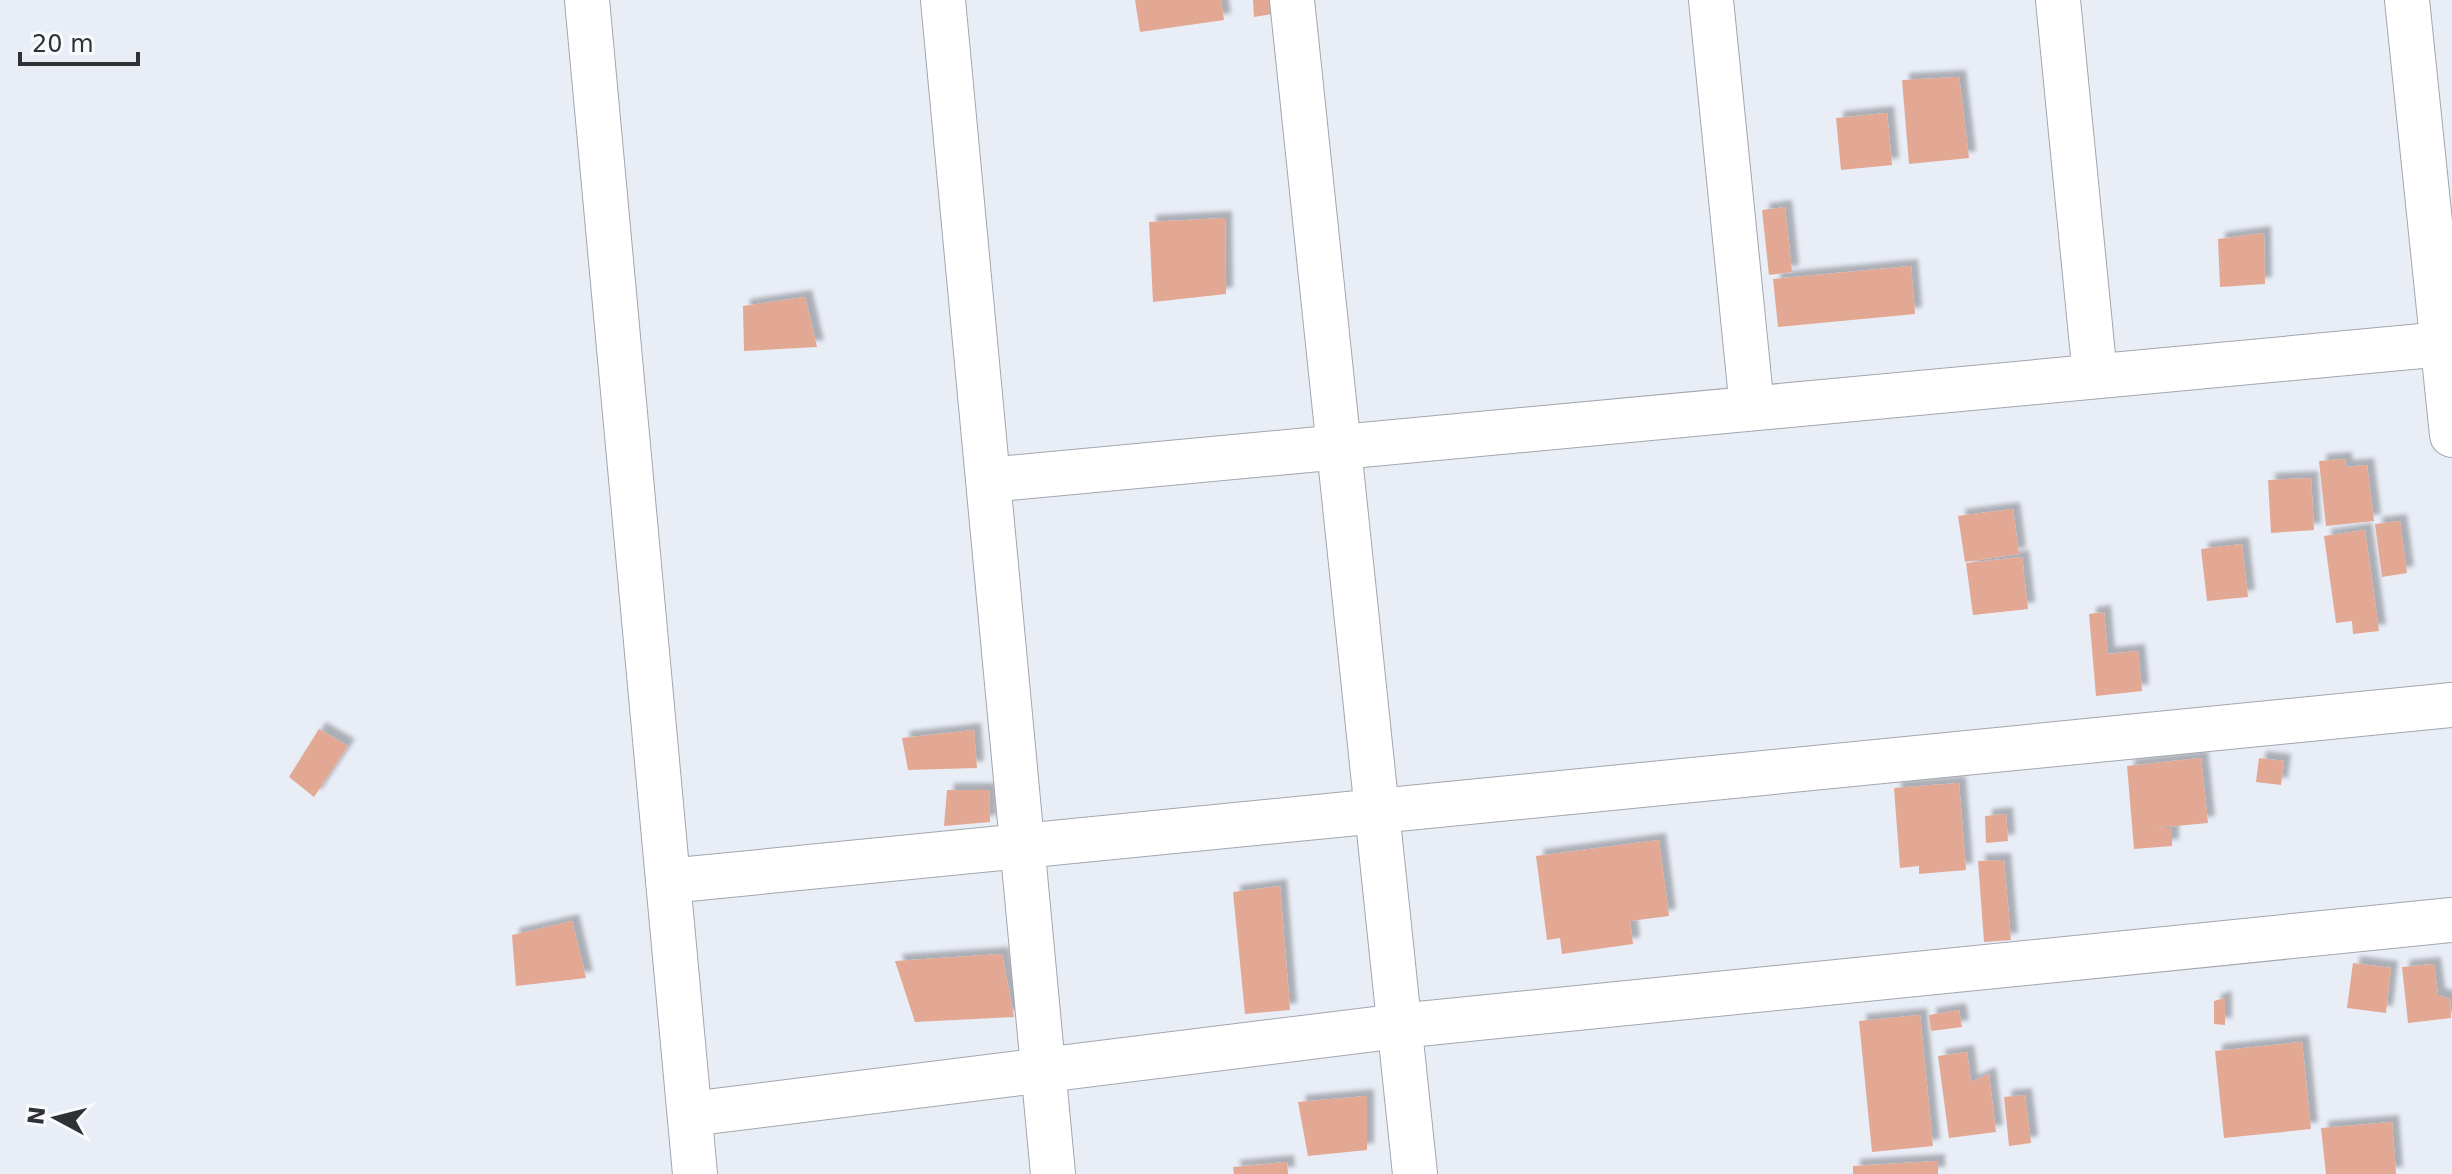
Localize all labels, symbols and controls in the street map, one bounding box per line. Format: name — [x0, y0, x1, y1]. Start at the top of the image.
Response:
scale bar — [20, 16, 138, 66]
text: 20 m — [32, 30, 94, 58]
north arrow — [16, 1078, 96, 1158]
text: N — [23, 1105, 50, 1126]

